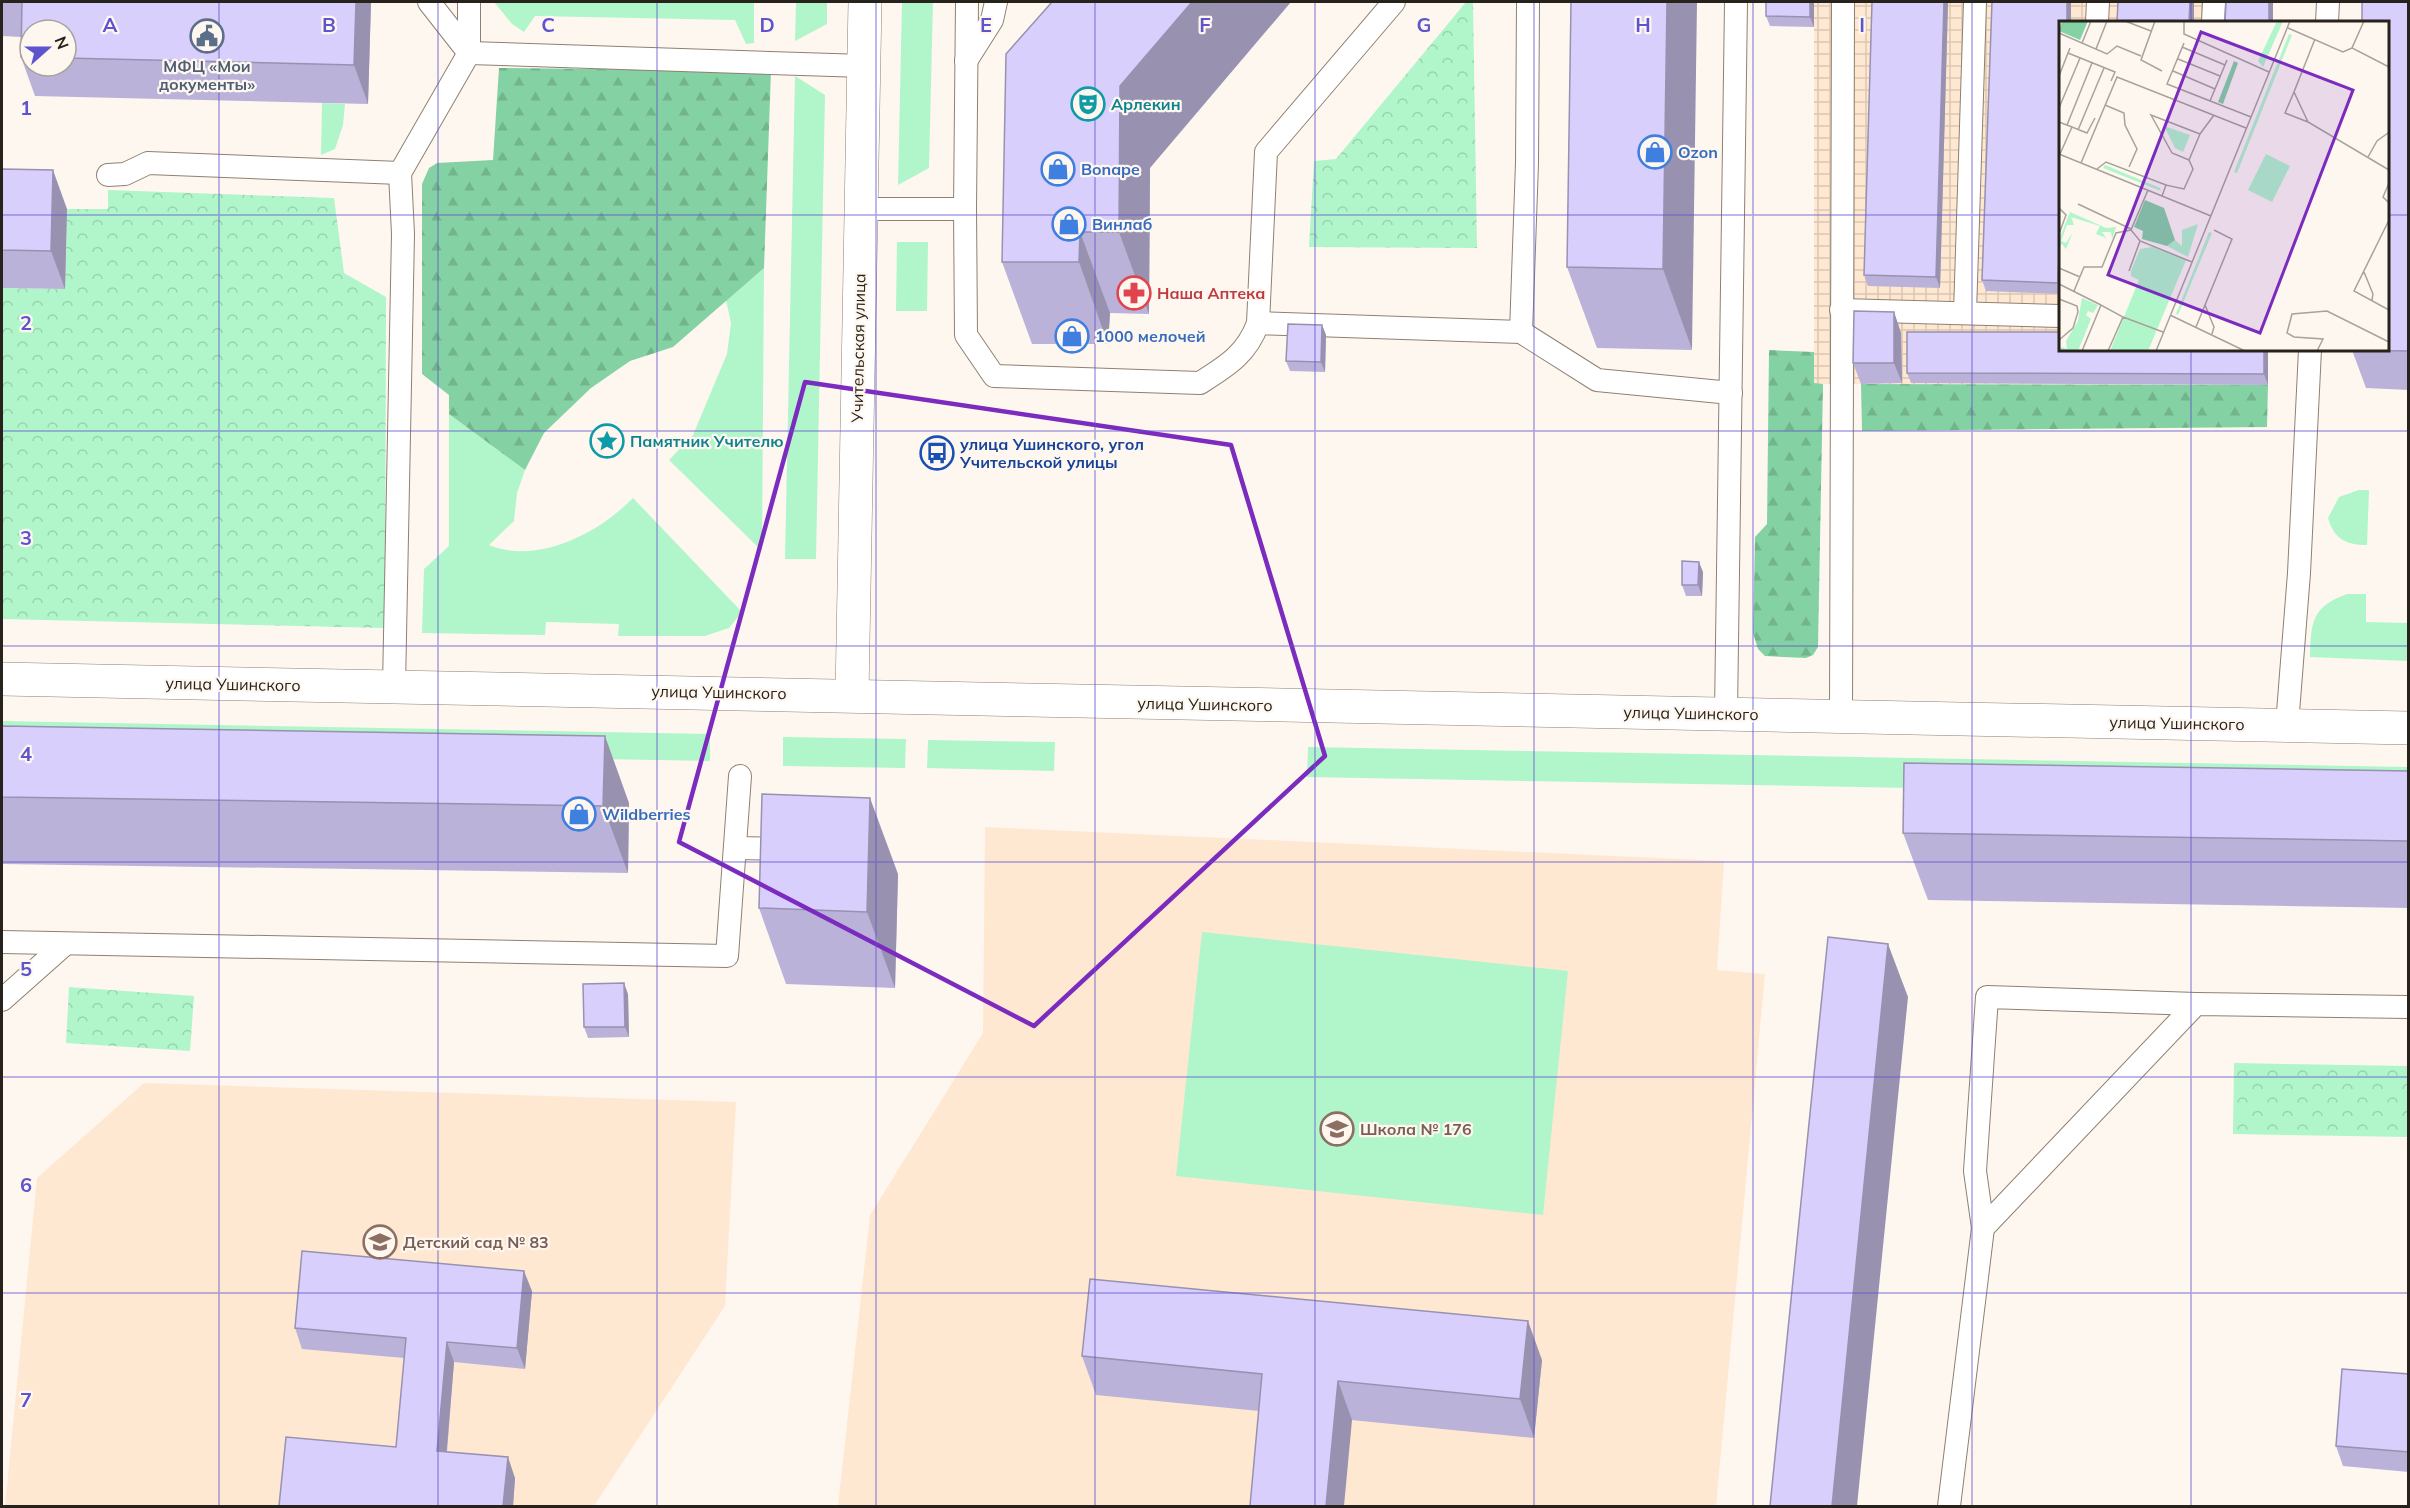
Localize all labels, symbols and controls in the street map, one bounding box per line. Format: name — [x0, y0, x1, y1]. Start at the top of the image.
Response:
text: A — [103, 12, 118, 37]
text: B — [322, 12, 336, 37]
text: C — [541, 12, 555, 37]
text: D — [759, 12, 775, 37]
text: E — [980, 12, 992, 37]
text: F — [1199, 12, 1211, 37]
text: G — [1417, 12, 1431, 37]
text: H — [1635, 12, 1651, 37]
text: I — [1859, 12, 1865, 37]
north arrow — [18, 18, 78, 78]
public building icon: МФЦ «Мои документы» — [189, 18, 225, 54]
inset map — [2059, 21, 2389, 351]
text: N — [51, 33, 74, 52]
place label: МФЦ «Мои документы» — [159, 56, 255, 94]
theatre icon: Арлекин — [1070, 86, 1106, 122]
place label: Арлекин — [1111, 94, 1181, 114]
text: 1 — [20, 95, 32, 120]
shop icon: Ozon — [1637, 134, 1673, 170]
place label: Ozon — [1678, 142, 1718, 162]
shop icon: Bonape — [1040, 151, 1076, 187]
place label: Bonape — [1081, 159, 1140, 179]
shop icon: Винлаб — [1051, 206, 1087, 242]
place label: Винлаб — [1092, 214, 1152, 234]
street label: Учительская улица — [847, 273, 869, 424]
pharmacy icon: Наша Аптека — [1116, 275, 1152, 311]
place label: Наша Аптека — [1157, 283, 1265, 303]
text: 2 — [20, 310, 32, 335]
shop icon: 1000 мелочей — [1054, 318, 1090, 354]
place label: 1000 мелочей — [1095, 326, 1206, 346]
place icon: Памятник Учителю — [589, 423, 625, 459]
place label: Памятник Учителю — [630, 431, 784, 451]
place label: улица Ушинского, угол Учительской улицы — [959, 434, 1144, 472]
bus stop icon: улица Ушинского, угол Учительской улицы — [919, 435, 955, 471]
text: 3 — [20, 525, 32, 550]
street label: улица Ушинского — [165, 673, 301, 695]
street label: улица Ушинского — [651, 681, 787, 703]
street label: улица Ушинского — [1137, 693, 1273, 715]
street label: улица Ушинского — [1623, 702, 1759, 724]
street label: улица Ушинского — [2109, 712, 2245, 734]
text: 4 — [20, 741, 32, 766]
shop icon: Wildberries — [561, 796, 597, 832]
place label: Wildberries — [602, 804, 690, 824]
text: 5 — [20, 956, 32, 981]
school or university icon: Школа № 176 — [1319, 1111, 1355, 1147]
place label: Школа № 176 — [1360, 1119, 1472, 1139]
text: 6 — [20, 1172, 32, 1197]
school or university icon: Детский сад № 83 — [362, 1224, 398, 1260]
place label: Детский сад № 83 — [403, 1232, 549, 1252]
text: 7 — [20, 1387, 32, 1412]

